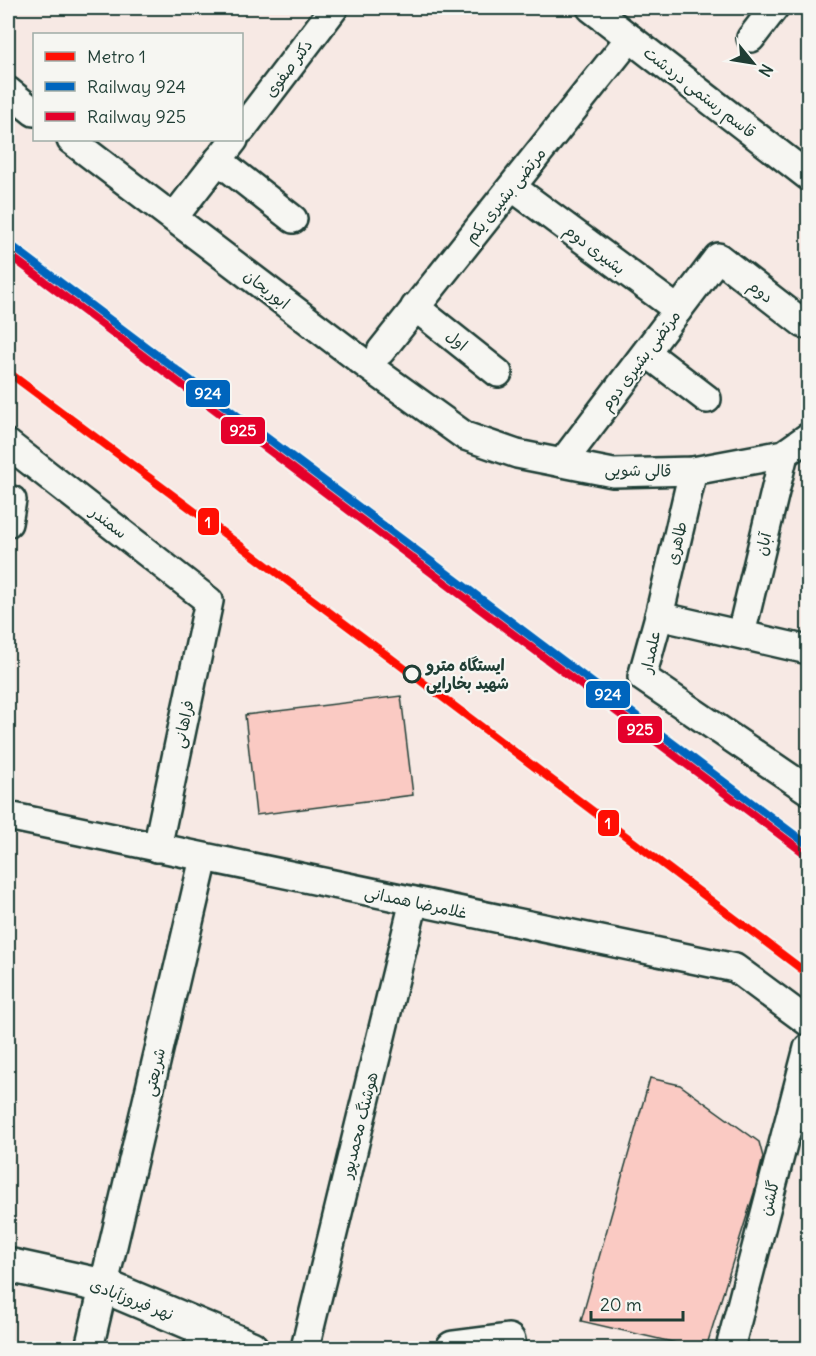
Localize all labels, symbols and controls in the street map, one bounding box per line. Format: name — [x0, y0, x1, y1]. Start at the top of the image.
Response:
legend — [33, 33, 243, 141]
north arrow — [723, 33, 783, 93]
street label: دکتر صفوی — [260, 35, 317, 101]
street label: قاسم رستمی دردشت — [638, 42, 760, 144]
text: Metro 1 — [87, 45, 146, 68]
text: N — [755, 61, 777, 80]
text: Railway 924 — [87, 75, 186, 98]
text: Railway 925 — [87, 105, 186, 128]
street label: مرتضی بشیری یکم — [460, 143, 552, 249]
street label: بشیری دوم — [559, 220, 629, 281]
street label: ابوریحان — [240, 265, 294, 314]
street label: دوم — [743, 275, 777, 309]
street label: مرتضی بشیری دوم — [596, 306, 687, 416]
street label: اول — [442, 325, 472, 355]
line badge: 924 — [185, 379, 231, 408]
text: 924 — [195, 383, 221, 403]
line badge: 925 — [220, 416, 266, 445]
text: 925 — [229, 420, 257, 440]
street label: قالی شویی — [604, 459, 672, 482]
street label: سمندر — [85, 500, 131, 543]
line badge: 1 — [197, 507, 220, 536]
text: 1 — [205, 512, 211, 532]
street label: طاهری — [661, 519, 691, 567]
street label: آبان — [751, 529, 776, 558]
street label: علمدار — [635, 629, 664, 677]
place label: ایستگاه مترو شهید بخارایی — [425, 655, 509, 694]
marker: ایستگاه مترو شهید بخارایی — [403, 665, 421, 683]
line badge: 924 — [585, 680, 631, 709]
text: 924 — [595, 684, 621, 704]
street label: فراهانی — [168, 698, 199, 750]
line badge: 925 — [617, 715, 663, 744]
text: 925 — [626, 719, 654, 739]
line badge: 1 — [597, 809, 620, 837]
text: 1 — [605, 813, 611, 833]
street label: غلامرضا همدانی — [363, 881, 469, 924]
street label: شریعتی — [139, 1046, 170, 1098]
street label: هوشنگ محمدپور — [336, 1070, 383, 1182]
street label: گلشن — [755, 1178, 783, 1218]
street label: نهر فیروزآبادی — [87, 1274, 177, 1324]
scale bar — [591, 1284, 682, 1322]
text: 20 m — [600, 1293, 642, 1316]

